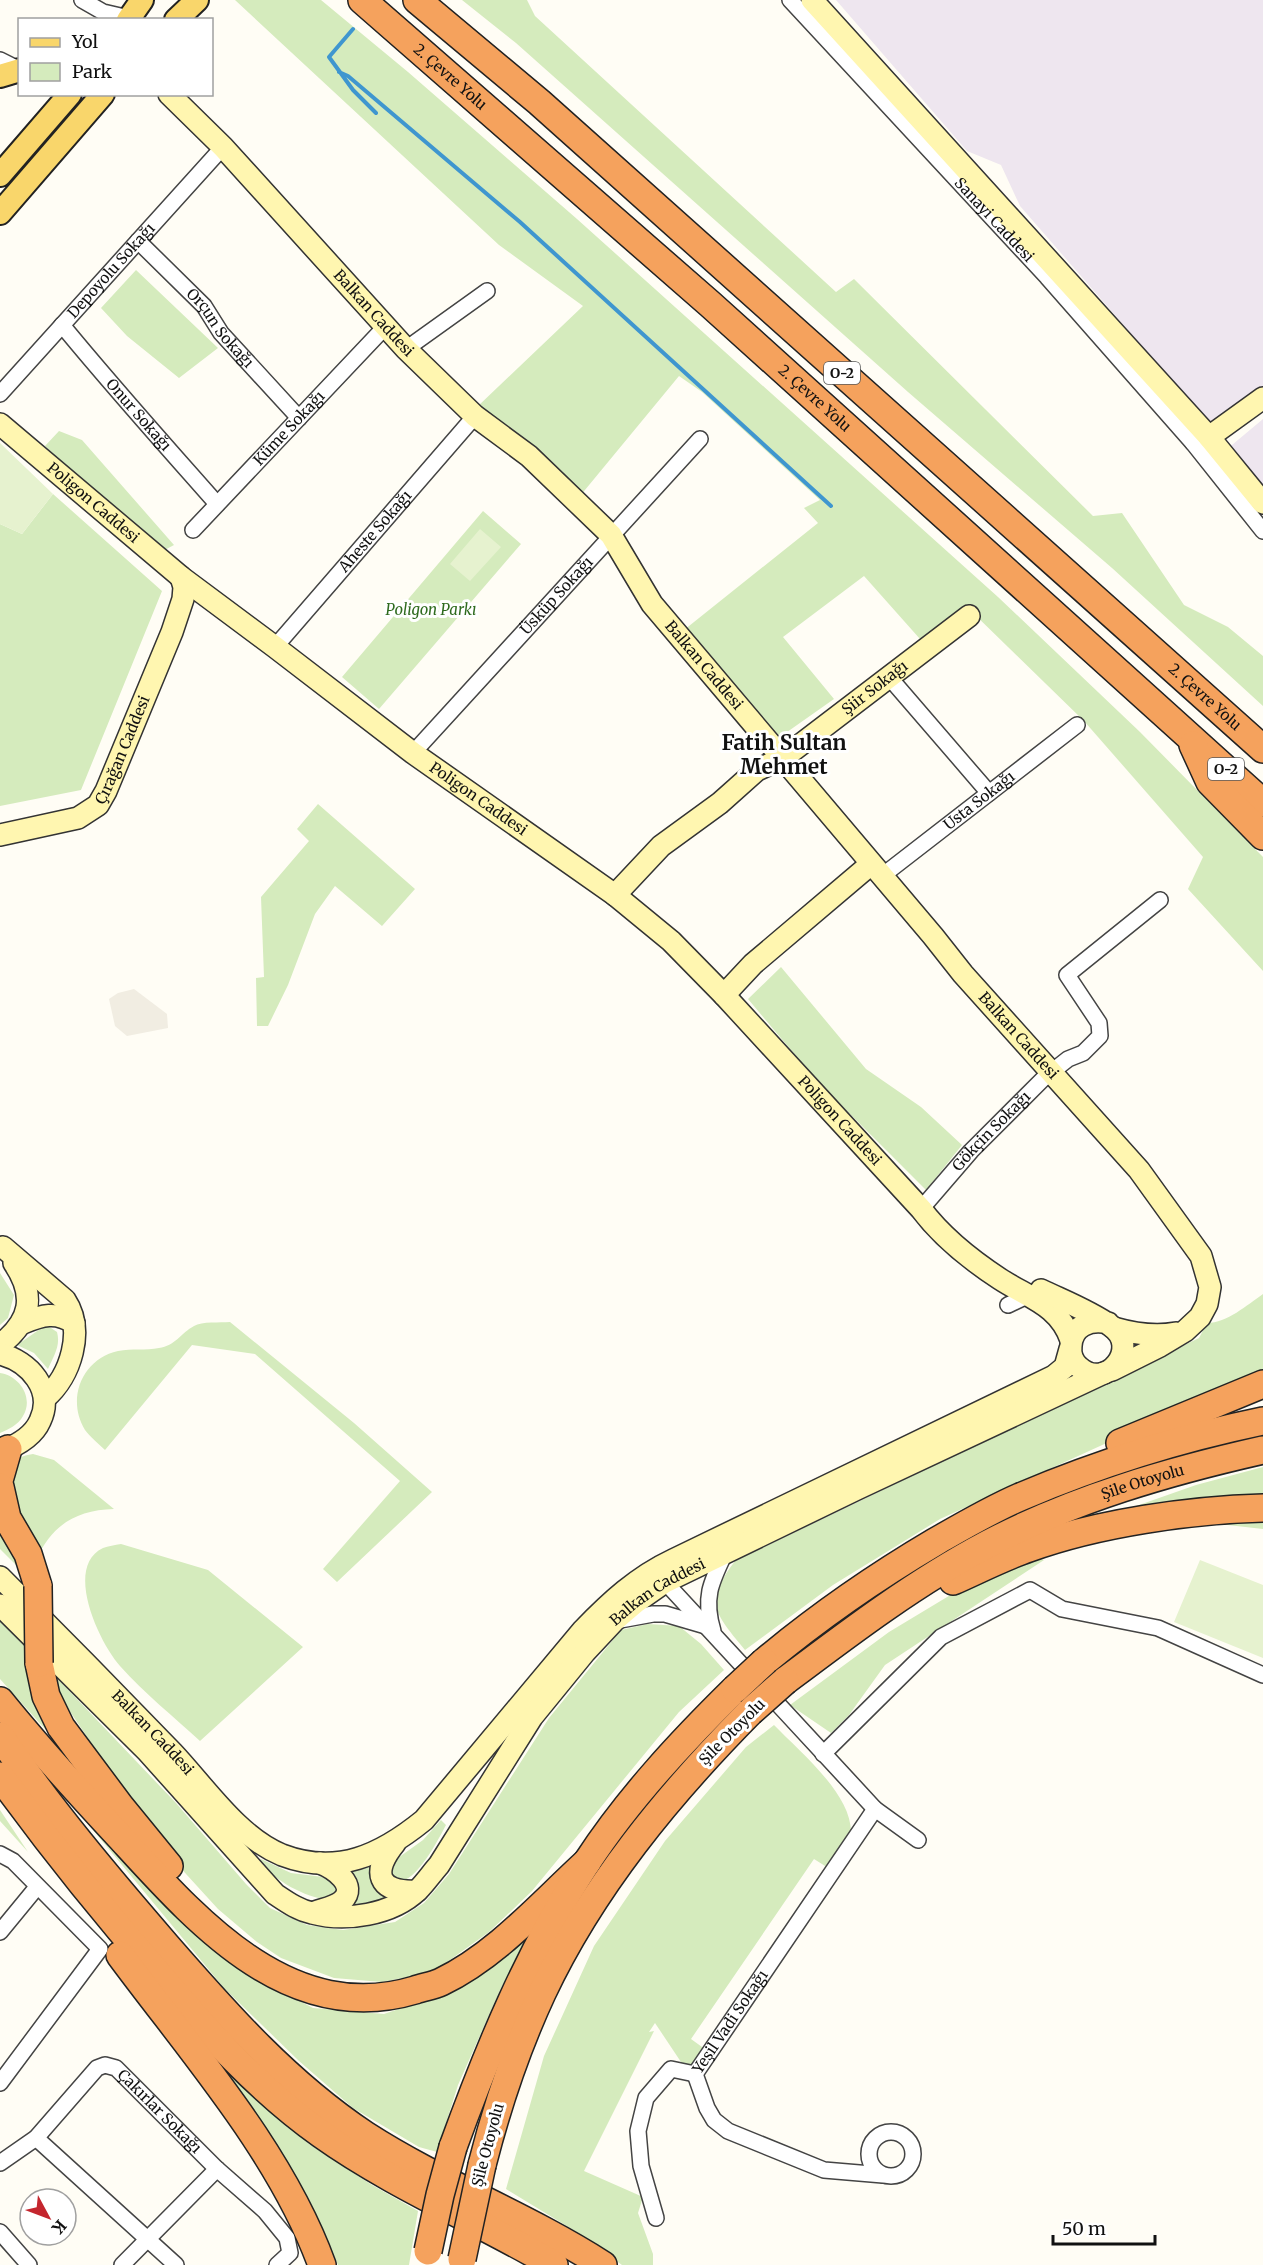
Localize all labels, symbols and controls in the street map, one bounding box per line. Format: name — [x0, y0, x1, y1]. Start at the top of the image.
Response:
legend — [18, 18, 213, 96]
text: Yol — [71, 30, 98, 53]
street label: 2. Çevre Yolu — [410, 39, 491, 114]
text: Park — [72, 60, 113, 83]
street label: Sanayi Caddesi — [951, 173, 1038, 266]
street label: Depoyolu Sokağı — [63, 219, 159, 322]
street label: Balkan Caddesi — [330, 266, 418, 360]
street label: Orçun Sokağı — [183, 284, 258, 372]
street label: 2. Çevre Yolu — [775, 360, 855, 436]
road number: O-2 — [824, 362, 860, 384]
street label: Onur Sokağı — [102, 375, 176, 455]
street label: Küme Sokağı — [249, 387, 329, 469]
street label: Poligon Caddesi — [43, 458, 144, 547]
street label: Aheste Sokağı — [333, 486, 415, 577]
street label: Üsküp Sokağı — [515, 552, 597, 638]
park label: Poligon Parkı — [386, 600, 476, 619]
street label: Balkan Caddesi — [661, 617, 747, 713]
street label: Şiir Sokağı — [838, 656, 911, 719]
street label: 2. Çevre Yolu — [1165, 659, 1246, 734]
street label: Çırağan Caddesi — [90, 693, 154, 807]
district label: Fatih Sultan Mehmet — [721, 729, 847, 780]
street label: Poligon Caddesi — [426, 758, 531, 839]
road number: O-2 — [1208, 758, 1244, 780]
street label: Usta Sokağı — [939, 767, 1019, 834]
street label: Balkan Caddesi — [975, 988, 1063, 1083]
street label: Poligon Caddesi — [794, 1072, 886, 1169]
street label: Gökçin Sokağı — [948, 1087, 1034, 1175]
street label: Şile Otoyolu — [1098, 1460, 1186, 1504]
street label: Balkan Caddesi — [605, 1554, 708, 1630]
street label: Balkan Caddesi — [108, 1686, 198, 1779]
street label: Şile Otoyolu — [695, 1695, 769, 1769]
street label: Yeşil Vadi Sokağı — [688, 1966, 772, 2078]
street label: Çakırlar Sokağı — [114, 2065, 206, 2157]
street label: Şile Otoyolu — [467, 2101, 508, 2189]
north arrow — [18, 2187, 78, 2247]
scale bar — [1053, 2208, 1155, 2246]
text: K — [48, 2216, 71, 2238]
text: 50 m — [1062, 2217, 1106, 2240]

